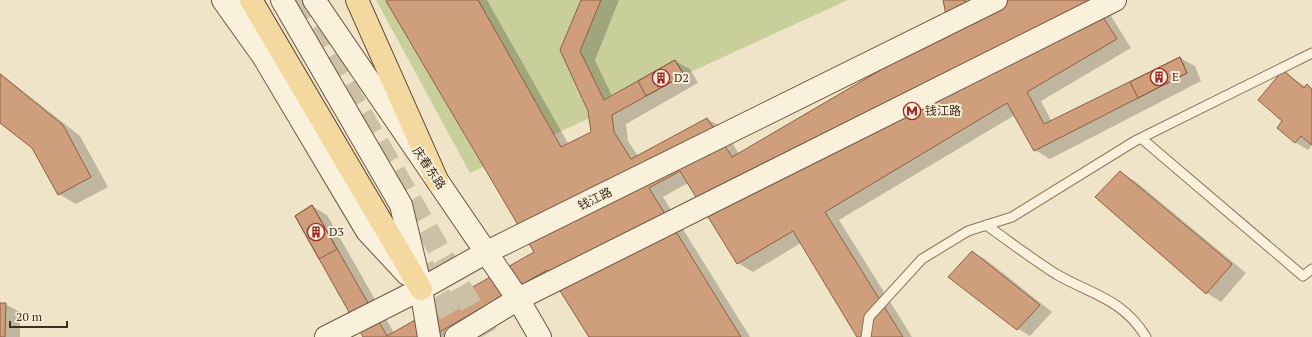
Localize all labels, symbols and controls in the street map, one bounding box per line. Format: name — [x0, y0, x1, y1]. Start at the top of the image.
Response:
building icon: E — [1149, 67, 1169, 87]
building icon: D2 — [651, 68, 671, 88]
place label: E — [1172, 69, 1179, 84]
place label: D2 — [674, 70, 689, 85]
metro station icon: 钱江路 — [902, 101, 922, 121]
place label: 钱江路 — [925, 103, 961, 118]
street label: 庆春东路 — [410, 144, 449, 192]
street label: 钱江路 — [575, 184, 614, 213]
building icon: D3 — [306, 222, 326, 242]
place label: D3 — [329, 224, 344, 239]
scale bar — [10, 303, 67, 329]
text: 20 m — [16, 309, 43, 324]

